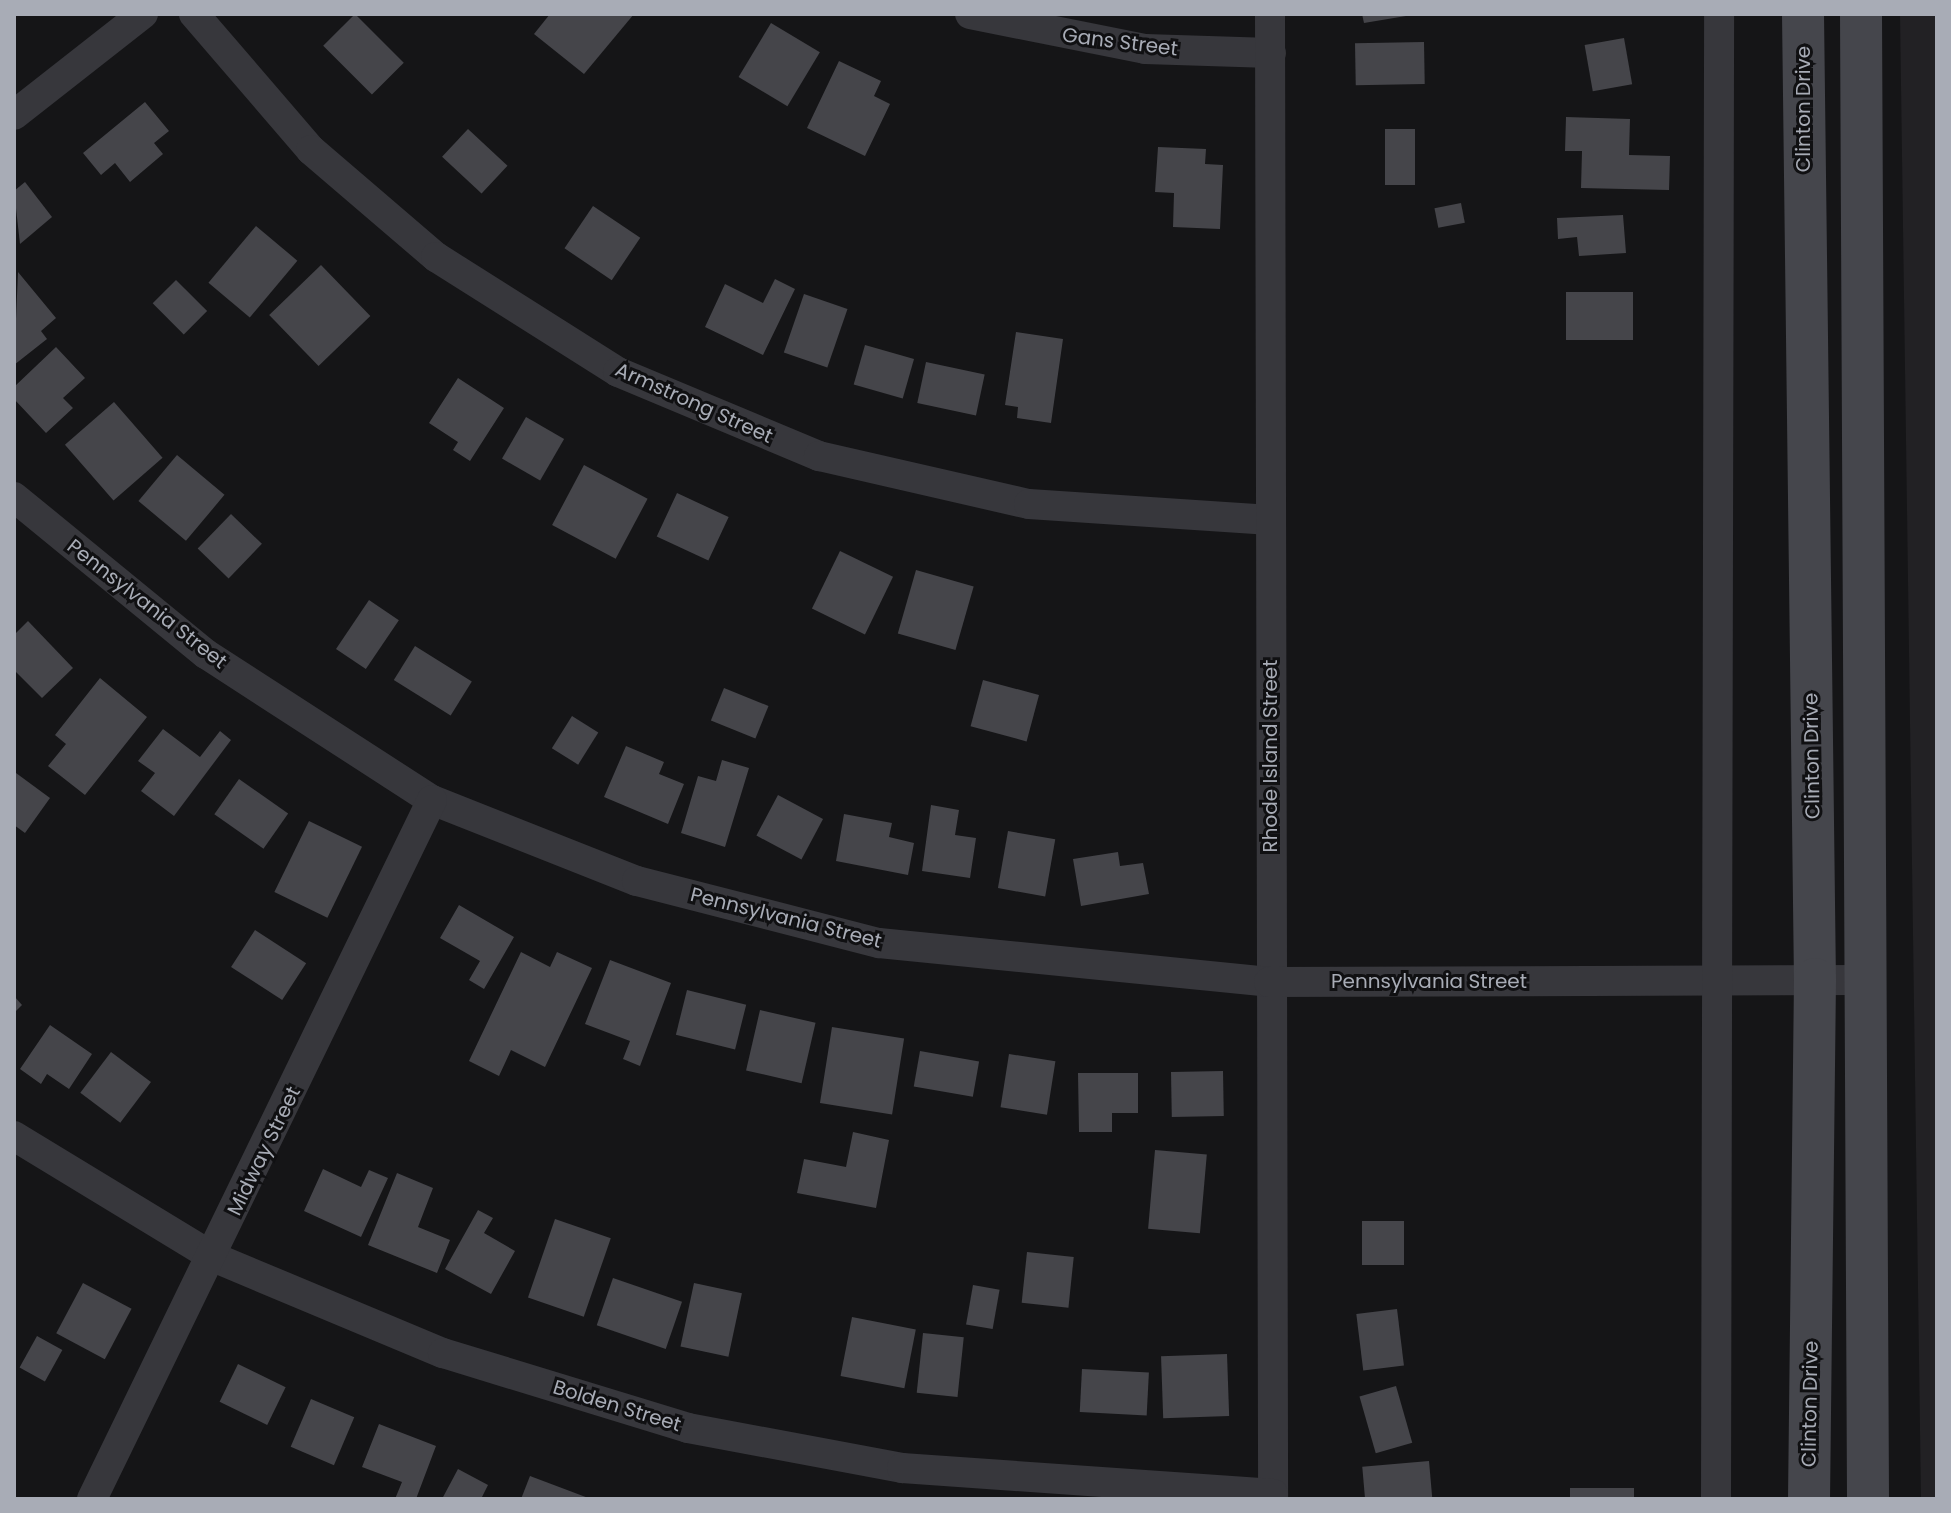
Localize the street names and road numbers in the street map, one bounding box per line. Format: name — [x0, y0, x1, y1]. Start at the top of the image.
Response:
street label: Gans Street — [1061, 23, 1179, 61]
street label: Clinton Drive — [1791, 46, 1815, 172]
street label: Armstrong Street — [612, 358, 776, 448]
street label: Pennsylvania Street — [62, 534, 232, 674]
street label: Rhode Island Street — [1258, 659, 1282, 853]
street label: Clinton Drive — [1799, 693, 1825, 819]
street label: Pennsylvania Street — [688, 883, 884, 953]
street label: Pennsylvania Street — [1331, 969, 1527, 993]
street label: Midway Street — [222, 1082, 306, 1220]
street label: Clinton Drive — [1797, 1341, 1823, 1467]
street label: Bolden Street — [550, 1375, 684, 1437]

